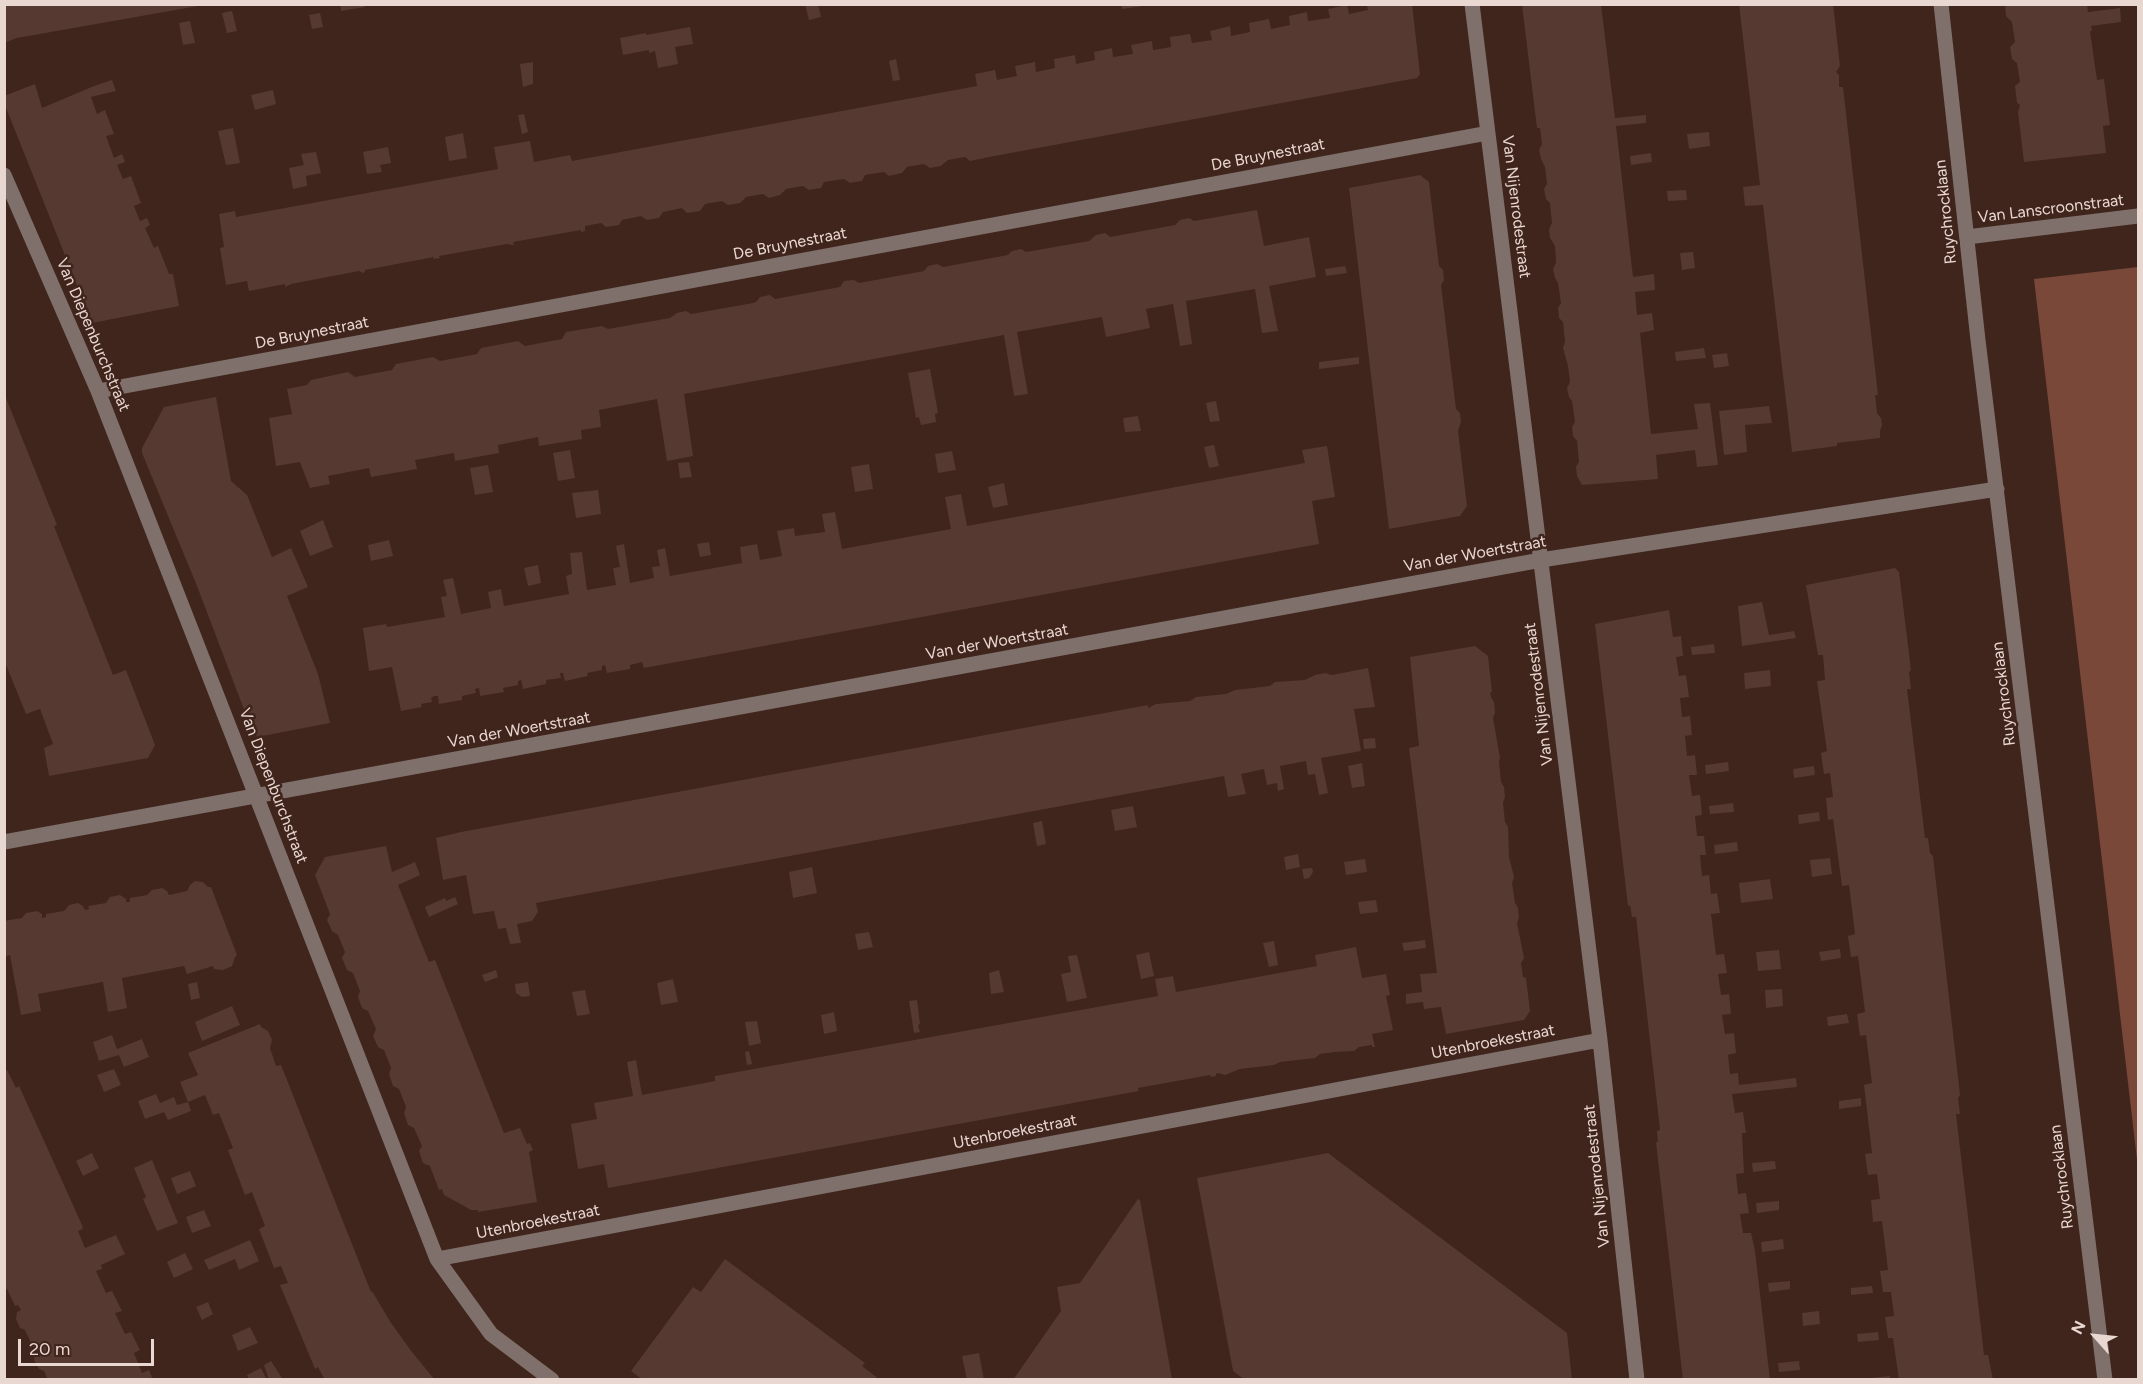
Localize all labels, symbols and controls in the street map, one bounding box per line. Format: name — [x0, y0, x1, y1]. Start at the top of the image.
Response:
street label: De Bruynestraat — [1210, 135, 1326, 175]
street label: Van Nijenrodestraat — [1498, 135, 1534, 279]
street label: Ruychrocklaan — [1931, 159, 1961, 265]
street label: Van Lanscroonstraat — [1977, 191, 2125, 227]
street label: De Bruynestraat — [732, 224, 848, 264]
street label: Van Diepenburchstraat — [52, 255, 134, 415]
street label: De Bruynestraat — [254, 313, 370, 353]
street label: Van der Woertstraat — [1402, 532, 1548, 576]
street label: Van der Woertstraat — [924, 620, 1070, 664]
street label: Van Nijenrodestraat — [1521, 622, 1557, 766]
street label: Ruychrocklaan — [1988, 641, 2020, 747]
street label: Van Diepenburchstraat — [235, 706, 311, 866]
street label: Van der Woertstraat — [446, 708, 592, 752]
street label: Utenbroekestraat — [1430, 1021, 1556, 1063]
street label: Van Nijenrodestraat — [1580, 1104, 1614, 1248]
street label: Utenbroekestraat — [952, 1111, 1078, 1153]
street label: Ruychrocklaan — [2046, 1124, 2078, 1230]
street label: Utenbroekestraat — [475, 1201, 601, 1243]
north arrow — [2065, 1306, 2125, 1366]
text: N — [2067, 1318, 2090, 1337]
scale bar — [21, 1327, 158, 1365]
text: 20 m — [29, 1338, 70, 1360]

